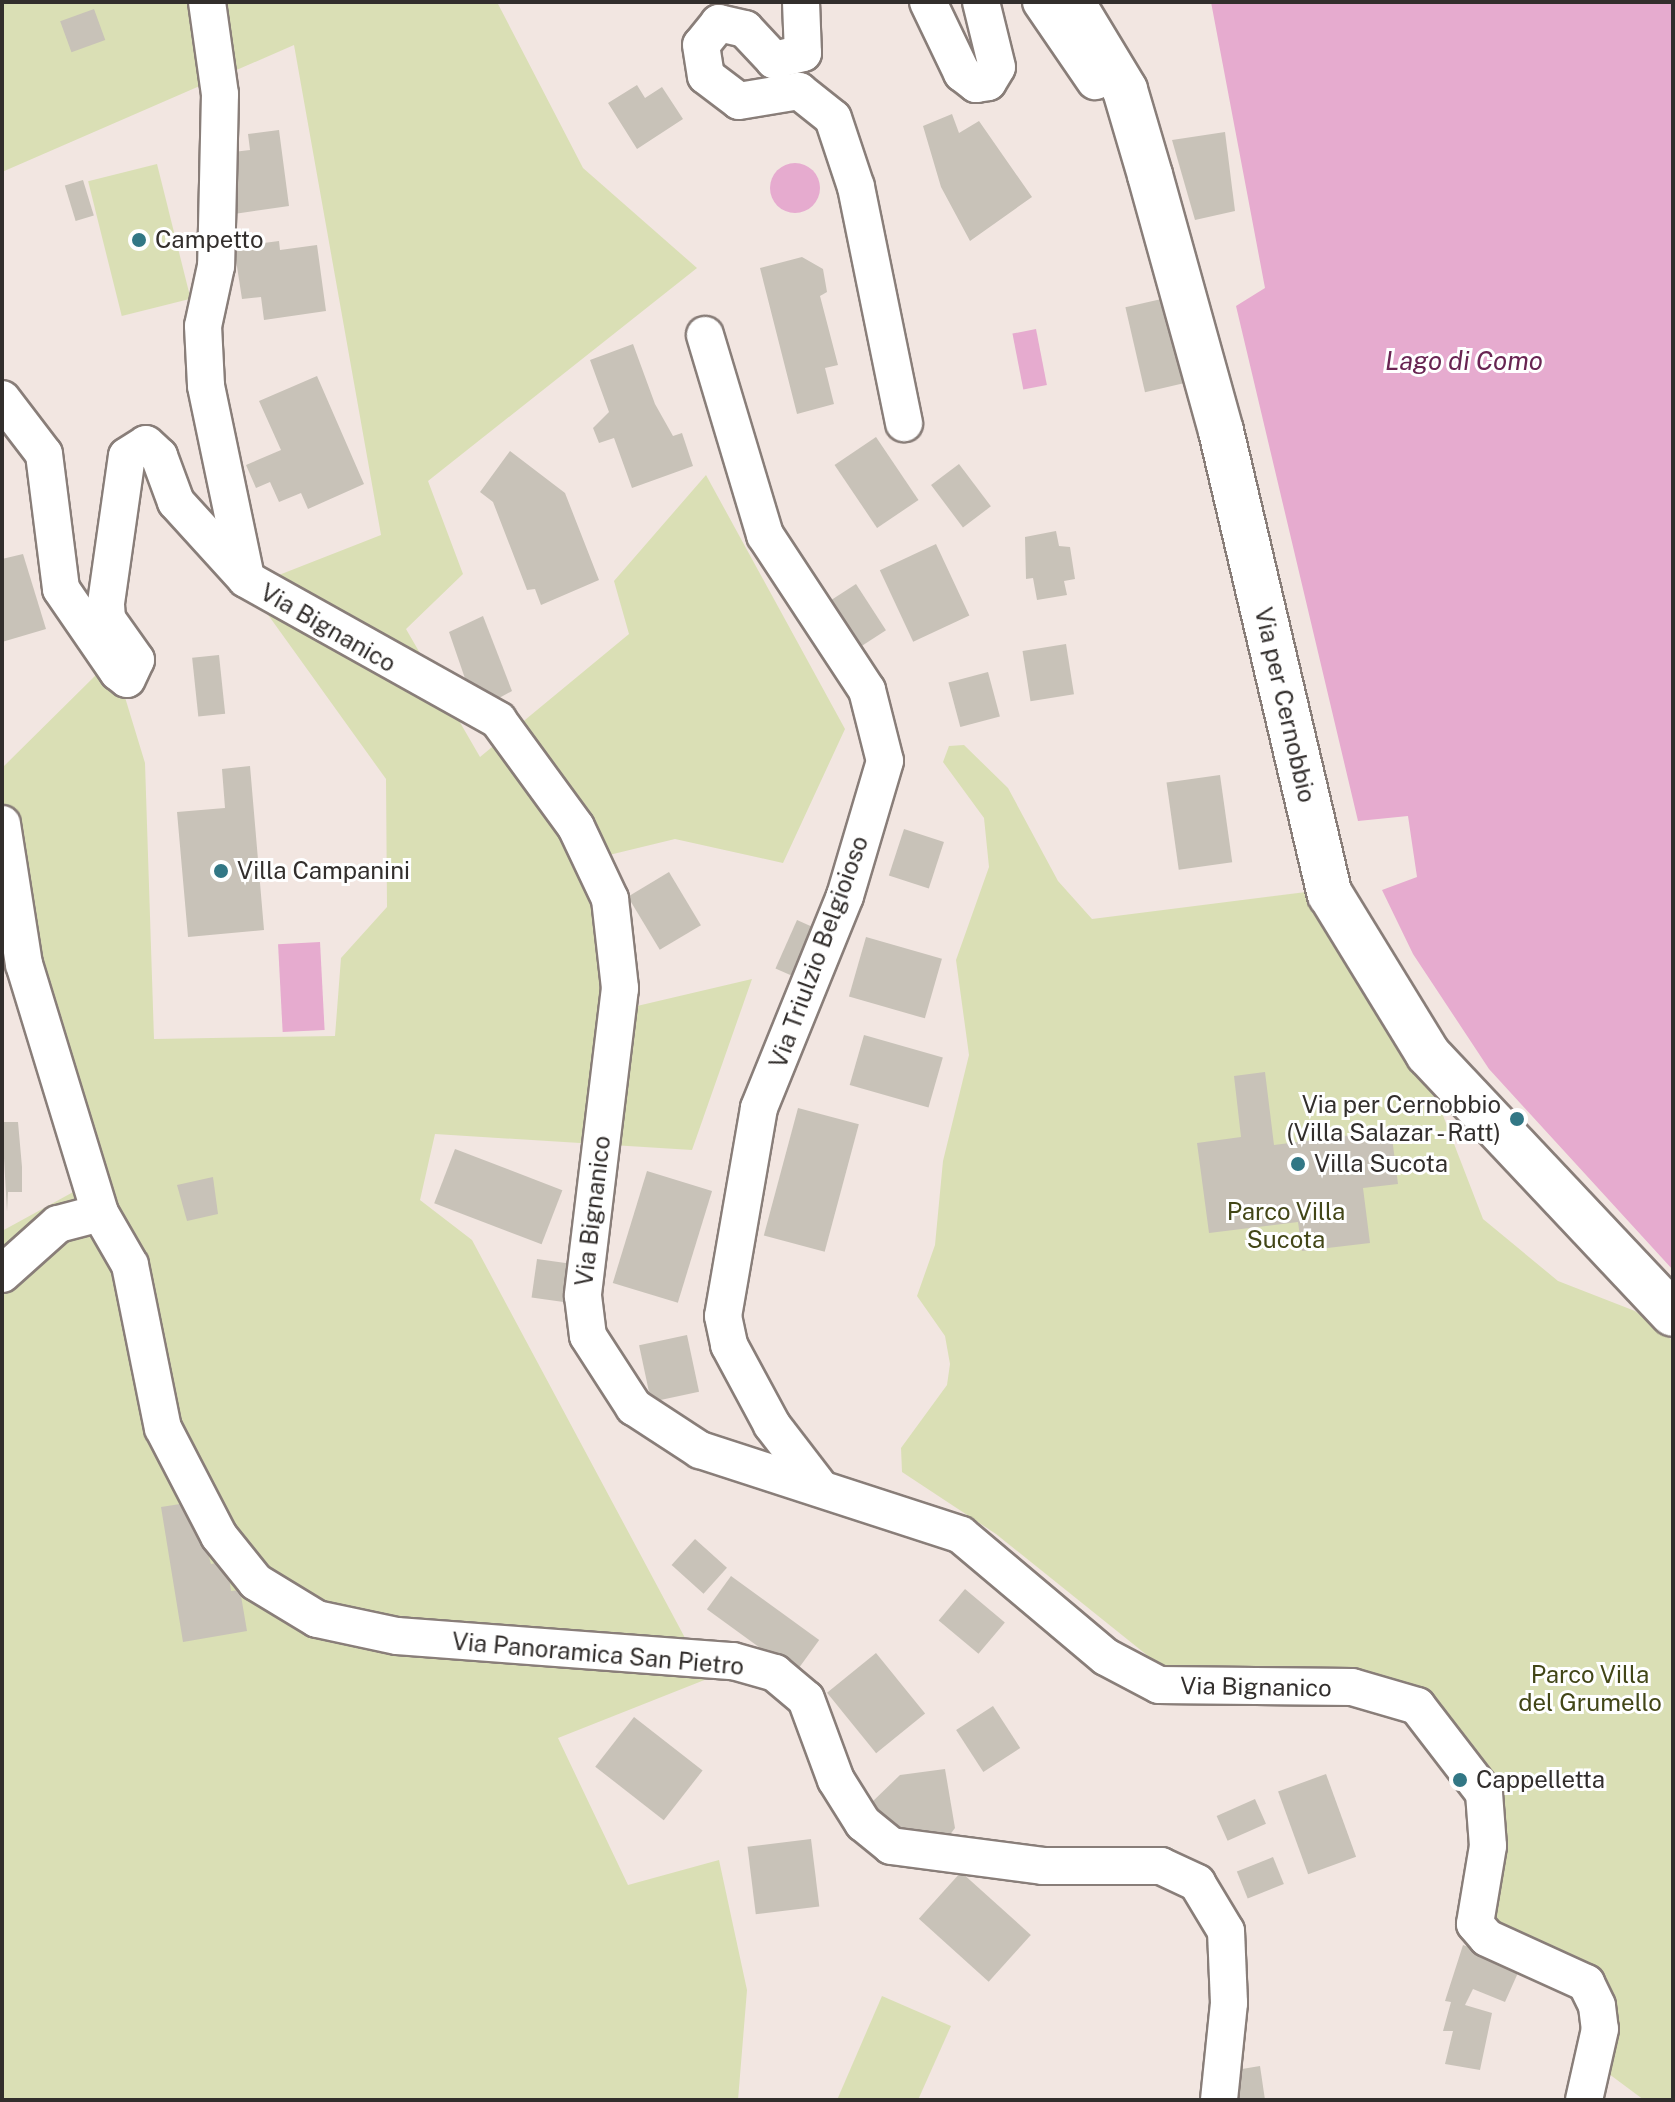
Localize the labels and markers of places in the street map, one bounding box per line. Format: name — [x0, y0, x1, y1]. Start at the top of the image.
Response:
place label: Campetto — [155, 226, 263, 254]
marker: Campetto — [130, 231, 148, 249]
place label: Villa Campanini — [237, 857, 410, 885]
marker: Villa Campanini — [212, 862, 230, 880]
place label: Via per Cernobbio (Villa Salazar - Ratt) — [1280, 1091, 1501, 1147]
marker: Via per Cernobbio (Villa Salazar - Ratt) — [1508, 1110, 1526, 1128]
place label: Villa Sucota — [1314, 1150, 1448, 1178]
marker: Villa Sucota — [1289, 1155, 1307, 1173]
place label: Cappelletta — [1476, 1766, 1605, 1794]
marker: Cappelletta — [1451, 1771, 1469, 1789]

